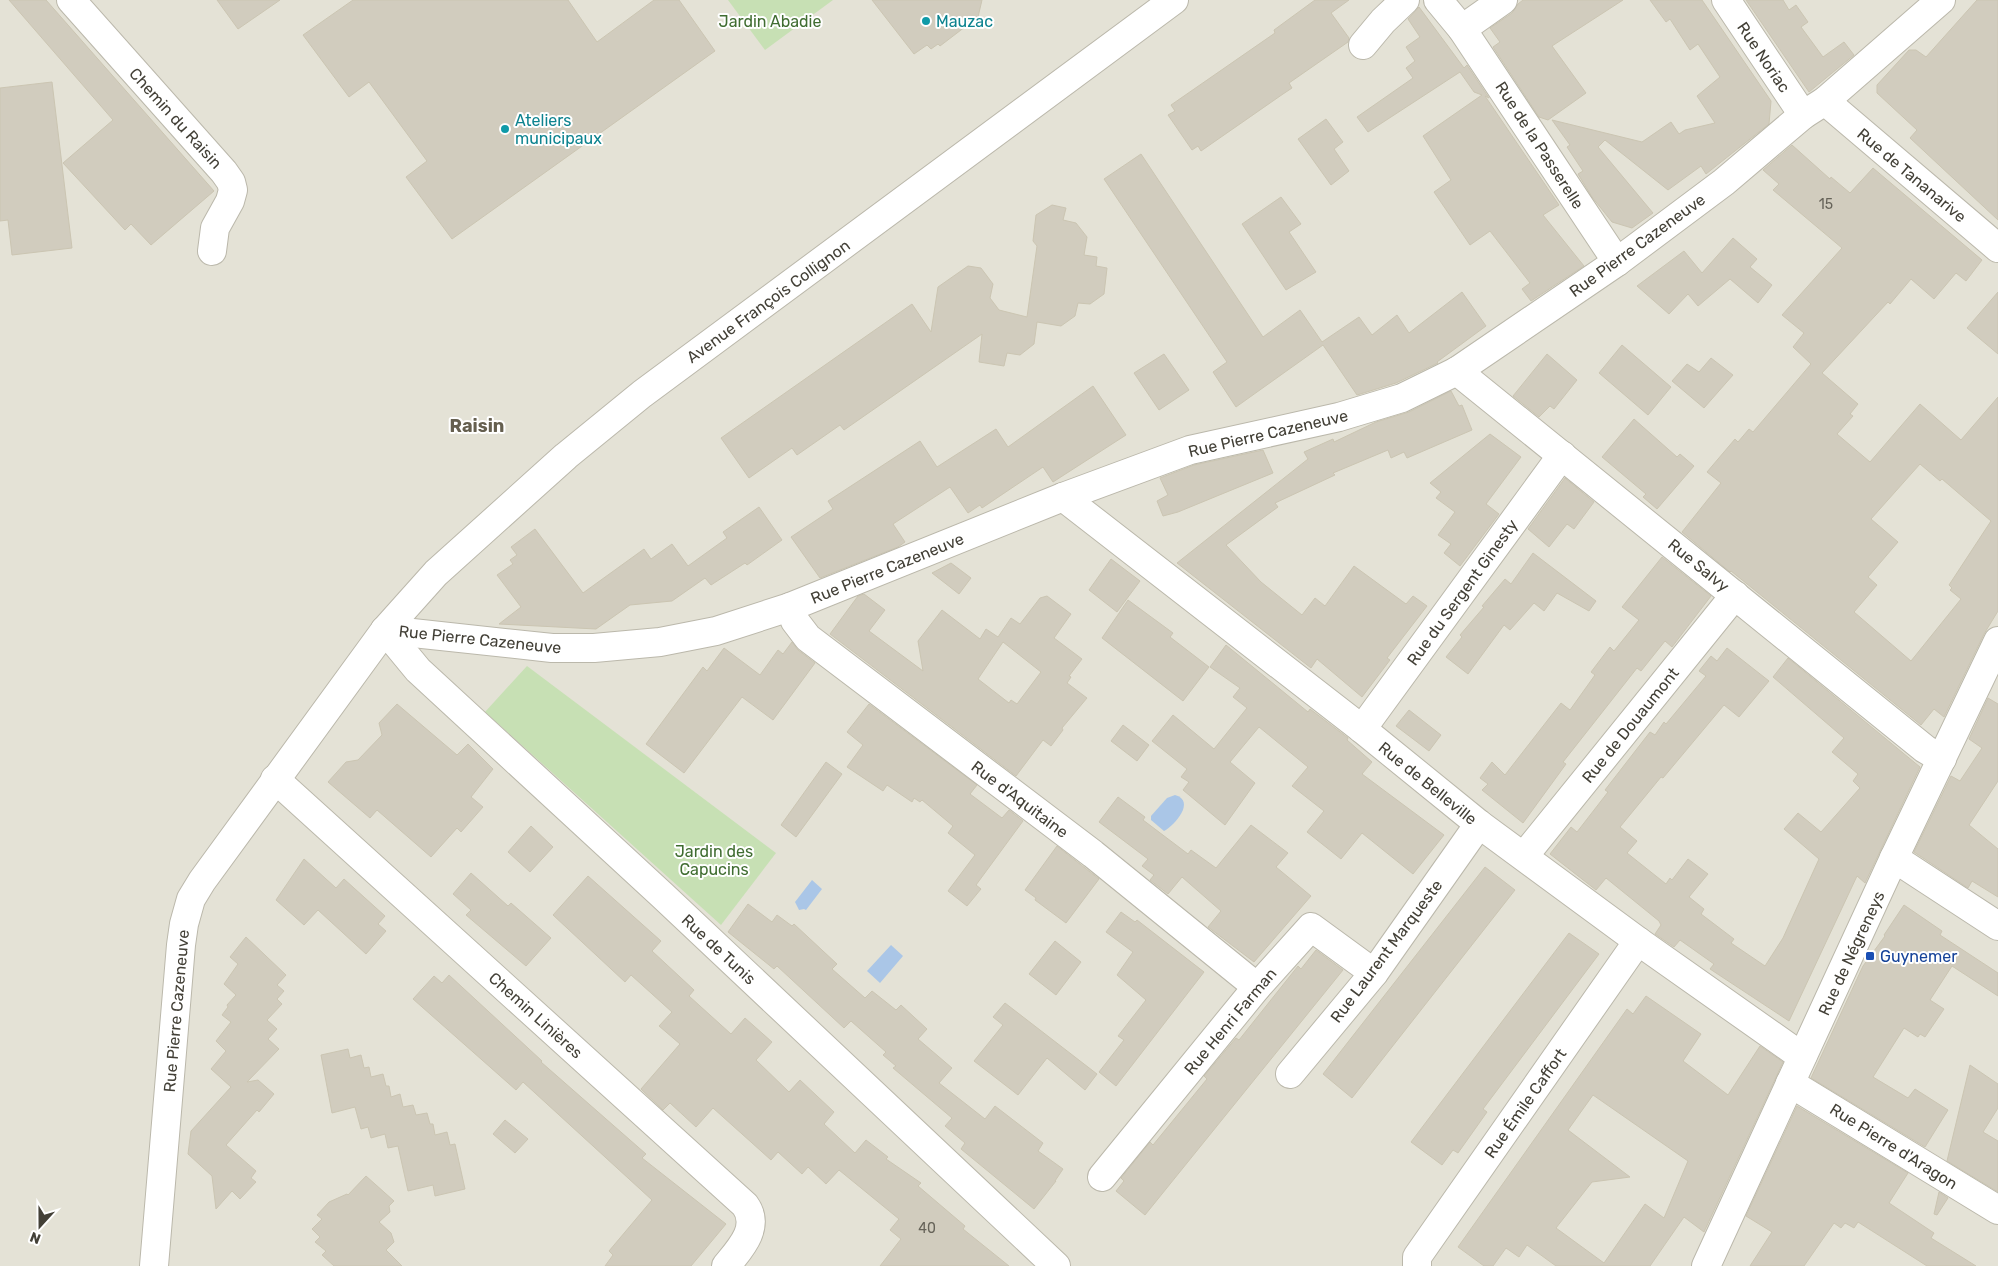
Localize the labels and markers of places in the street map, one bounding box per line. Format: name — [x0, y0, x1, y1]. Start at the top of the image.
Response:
place label: Mauzac — [936, 12, 993, 31]
marker: Mauzac — [920, 15, 932, 27]
place label: Ateliers municipaux — [515, 111, 602, 148]
marker: Ateliers municipaux — [499, 123, 511, 135]
place label: Guynemer — [1880, 947, 1957, 966]
marker: Guynemer — [1864, 950, 1876, 962]

